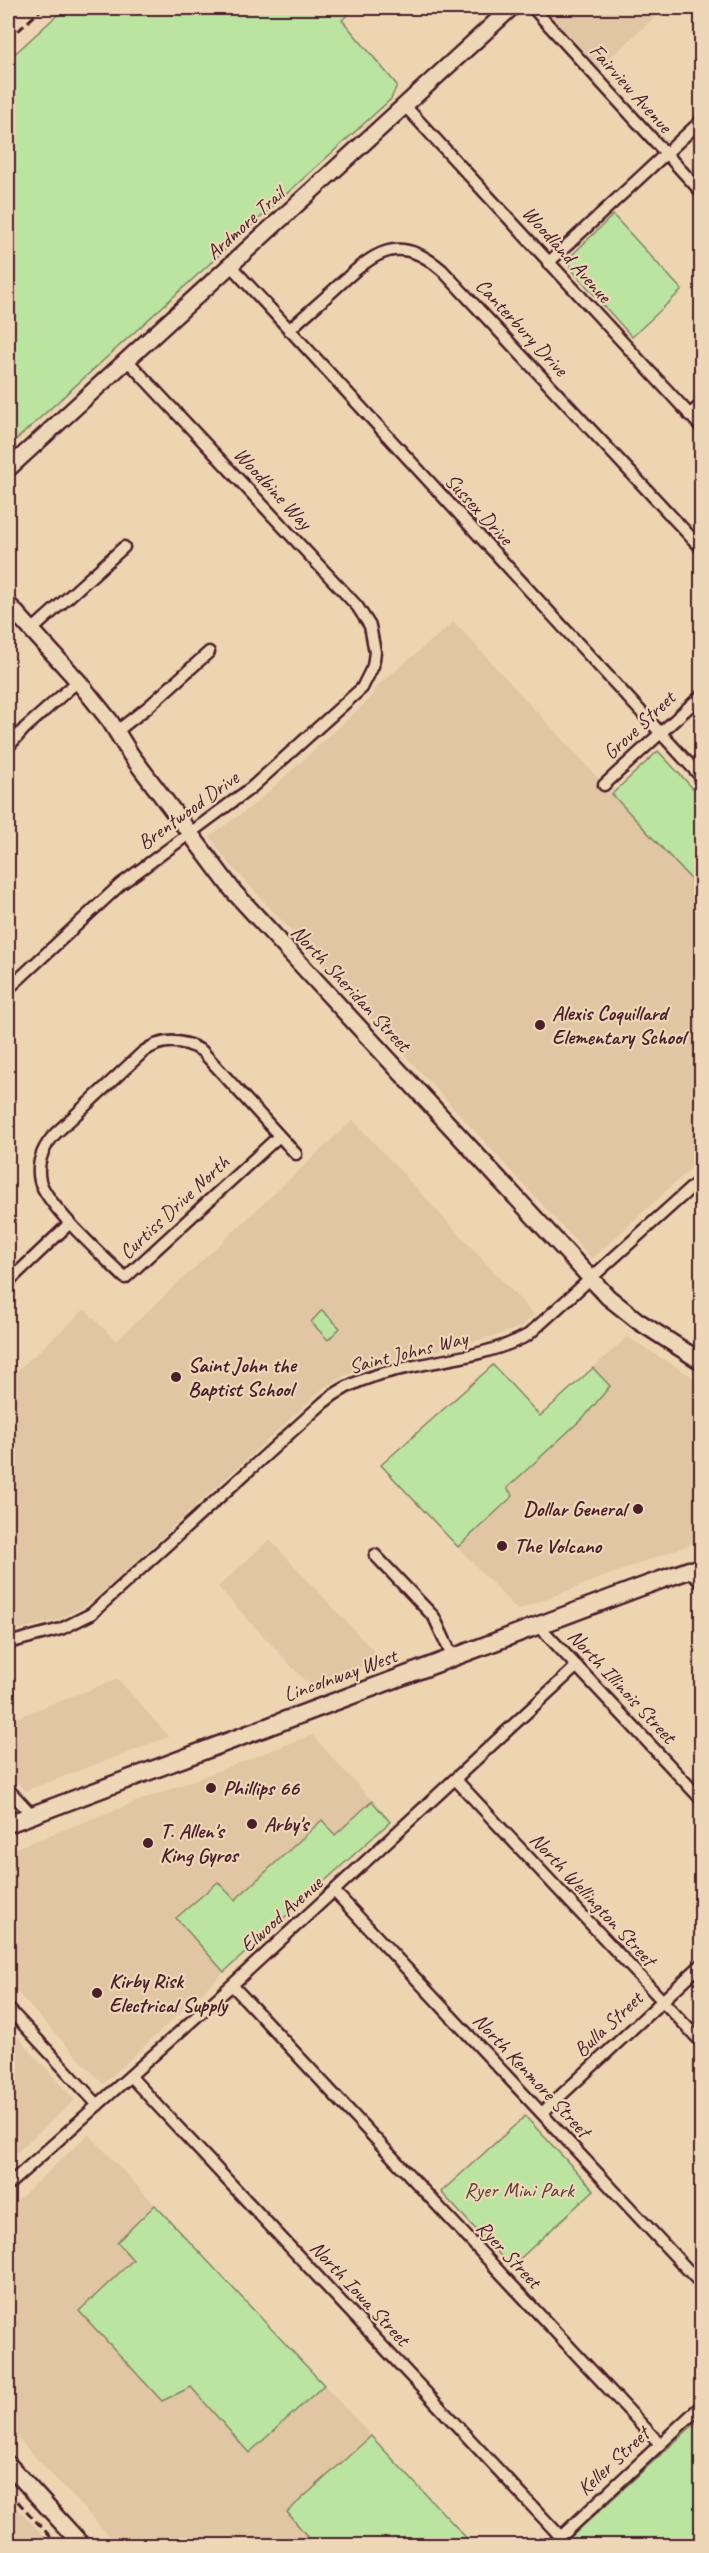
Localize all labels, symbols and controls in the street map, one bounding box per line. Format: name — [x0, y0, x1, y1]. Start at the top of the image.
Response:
street label: Fairview Avenue — [584, 38, 679, 140]
street label: Ardmore Trail — [200, 179, 292, 265]
street label: Woodland Avenue — [517, 200, 618, 309]
street label: Canterbury Drive — [470, 273, 575, 382]
street label: Woodbine Way — [228, 441, 319, 536]
street label: Sussex Drive — [439, 468, 520, 552]
street label: Grove Street — [597, 684, 682, 765]
street label: Brentwood Drive — [132, 764, 244, 855]
street label: North Sheridan Street — [286, 919, 418, 1058]
place label: Alexis Coquillard Elementary School — [552, 1000, 690, 1050]
marker: Alexis Coquillard Elementary School — [533, 1018, 547, 1032]
street label: Curtiss Drive North — [114, 1149, 235, 1265]
street label: Saint Johns Way — [346, 1324, 472, 1379]
place label: Saint John the Baptist School — [188, 1352, 298, 1402]
marker: Saint John the Baptist School — [169, 1370, 183, 1384]
place label: Dollar General — [523, 1496, 630, 1522]
marker: Dollar General — [631, 1502, 645, 1516]
place label: The Volcano — [514, 1533, 603, 1559]
marker: The Volcano — [495, 1539, 509, 1553]
street label: North Illinois Street — [562, 1623, 683, 1750]
street label: Lincolnway West — [280, 1642, 402, 1707]
place label: Phillips 66 — [223, 1775, 301, 1801]
marker: Phillips 66 — [204, 1781, 218, 1795]
place label: Arby's — [264, 1811, 311, 1837]
marker: Arby's — [245, 1817, 259, 1831]
place label: T. Allen's King Gyros — [160, 1818, 240, 1868]
street label: North Wellington Street — [524, 1827, 664, 1974]
marker: T. Allen's King Gyros — [141, 1836, 155, 1850]
street label: Elwood Avenue — [234, 1869, 328, 1958]
place label: Kirby Risk Electrical Supply — [109, 1968, 229, 2018]
street label: Bulla Street — [568, 1984, 649, 2062]
marker: Kirby Risk Electrical Supply — [90, 1986, 104, 2000]
street label: North Kenmore Street — [468, 2007, 598, 2145]
park label: Ryer Mini Park — [464, 2177, 575, 2203]
street label: Ryer Street — [471, 2215, 548, 2295]
street label: North Iowa Street — [305, 2235, 417, 2353]
street label: Keller Street — [572, 2419, 657, 2501]

